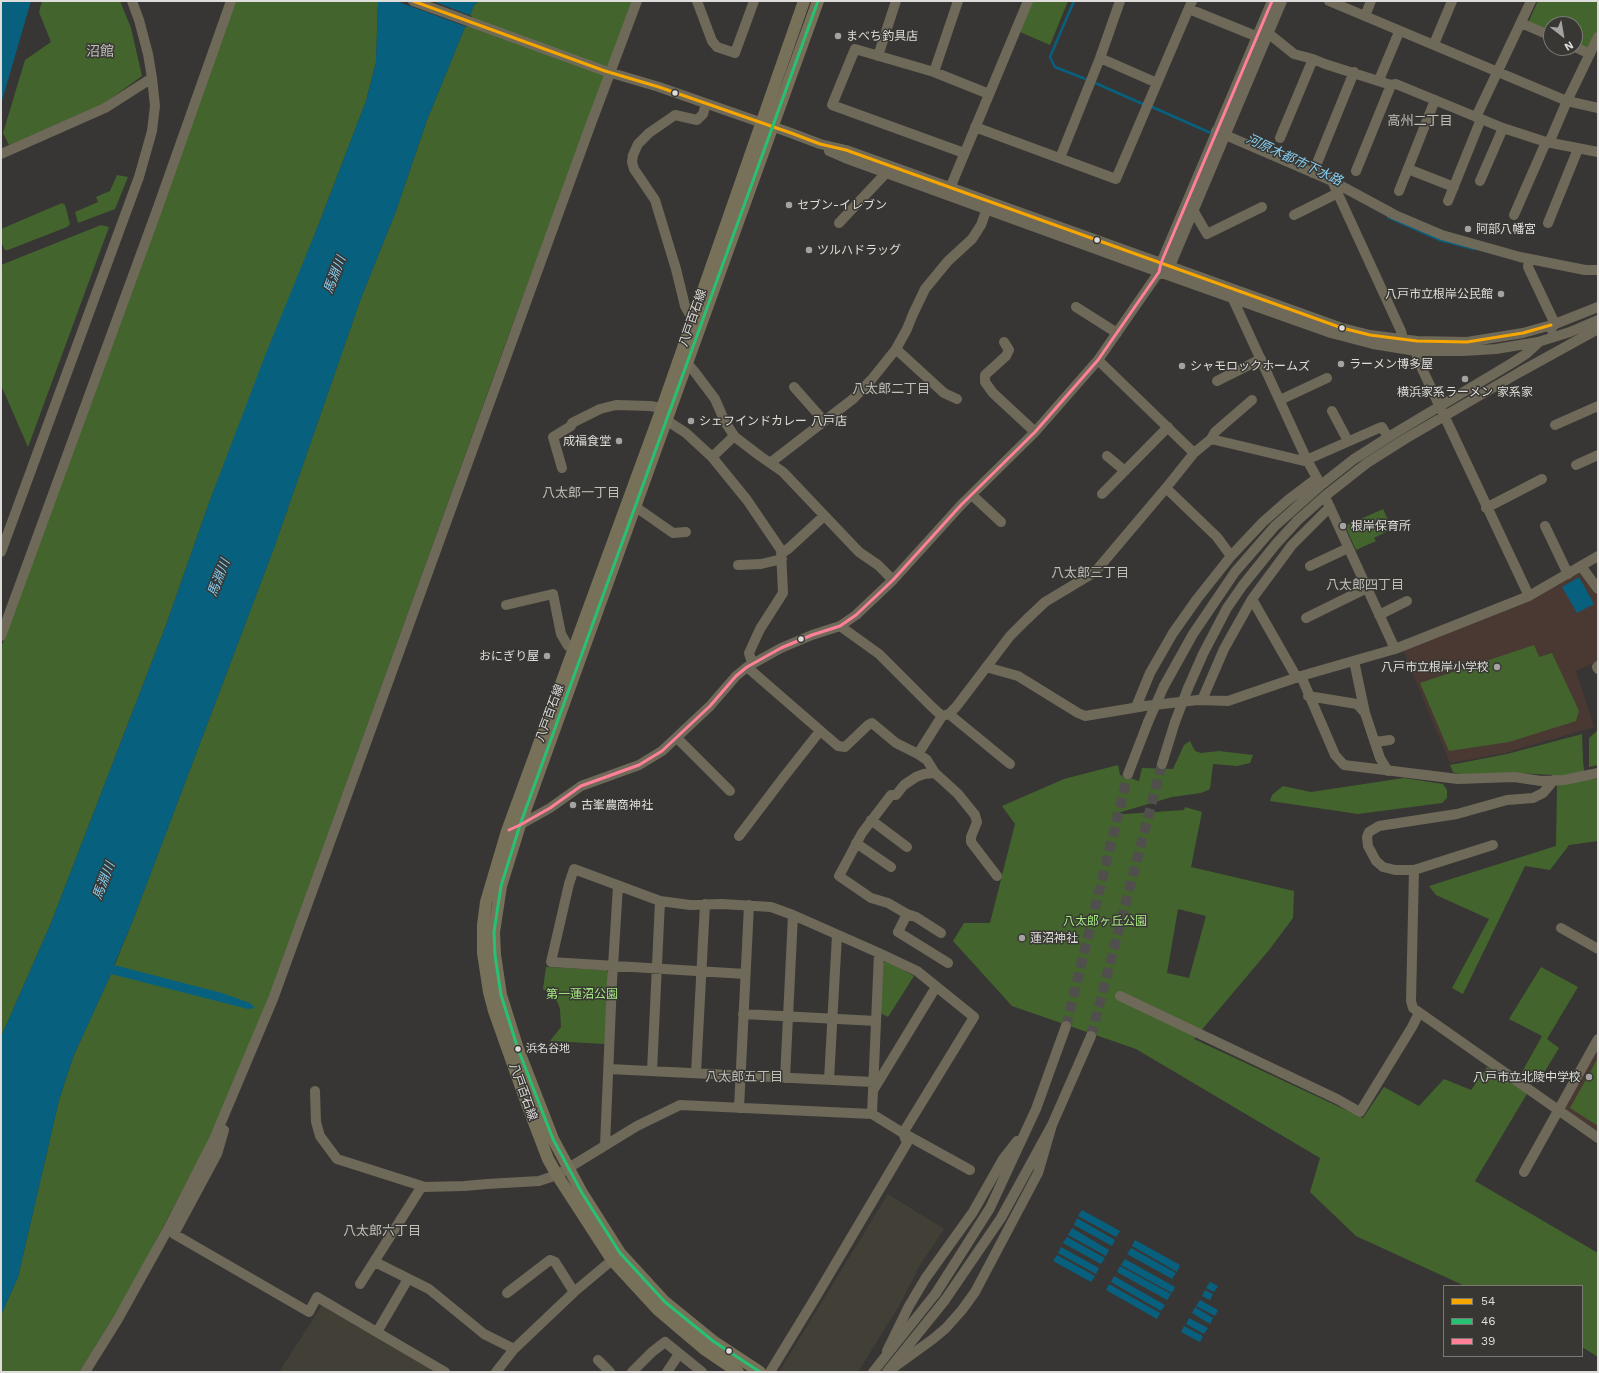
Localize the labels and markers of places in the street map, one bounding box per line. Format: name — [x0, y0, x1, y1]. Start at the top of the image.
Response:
place label: まべち釣具店 — [846, 29, 918, 43]
marker: まべち釣具店 — [833, 31, 843, 41]
unlabelled marker — [670, 88, 680, 98]
place label: セブン-イレブン — [797, 198, 887, 212]
marker: セブン-イレブン — [784, 200, 794, 210]
place label: 阿部八幡宮 — [1476, 222, 1536, 236]
marker: 阿部八幡宮 — [1463, 224, 1473, 234]
unlabelled marker — [1092, 235, 1102, 245]
place label: ツルハドラッグ — [817, 243, 901, 257]
marker: ツルハドラッグ — [804, 245, 814, 255]
place label: 八戸市立根岸公民館 — [1385, 287, 1493, 301]
marker: 八戸市立根岸公民館 — [1496, 289, 1506, 299]
unlabelled marker — [1337, 323, 1347, 333]
place label: ラーメン博多屋 — [1349, 357, 1433, 371]
place label: シャモロックホームズ — [1190, 359, 1310, 373]
marker: ラーメン博多屋 — [1336, 359, 1346, 369]
marker: シャモロックホームズ — [1177, 361, 1187, 371]
marker: 横浜家系ラーメン 家系家 — [1460, 374, 1470, 384]
place label: 横浜家系ラーメン 家系家 — [1397, 385, 1533, 399]
place label: シェフインドカレー 八戸店 — [699, 414, 847, 428]
marker: シェフインドカレー 八戸店 — [686, 416, 696, 426]
place label: 成福食堂 — [563, 434, 611, 448]
marker: 成福食堂 — [614, 436, 624, 446]
place label: 根岸保育所 — [1351, 519, 1411, 533]
marker: 根岸保育所 — [1338, 521, 1348, 531]
unlabelled marker — [796, 634, 806, 644]
place label: おにぎり屋 — [479, 649, 539, 663]
marker: おにぎり屋 — [542, 651, 552, 661]
place label: 八戸市立根岸小学校 — [1381, 660, 1489, 674]
marker: 八戸市立根岸小学校 — [1492, 662, 1502, 672]
place label: 古峯農商神社 — [581, 798, 653, 812]
marker: 古峯農商神社 — [568, 800, 578, 810]
place label: 蓮沼神社 — [1030, 931, 1078, 945]
marker: 蓮沼神社 — [1017, 933, 1027, 943]
place label: 浜名谷地 — [526, 1042, 570, 1056]
marker: 浜名谷地 — [513, 1044, 523, 1054]
place label: 八戸市立北陵中学校 — [1473, 1070, 1581, 1084]
marker: 八戸市立北陵中学校 — [1584, 1072, 1594, 1082]
unlabelled marker — [724, 1346, 734, 1356]

